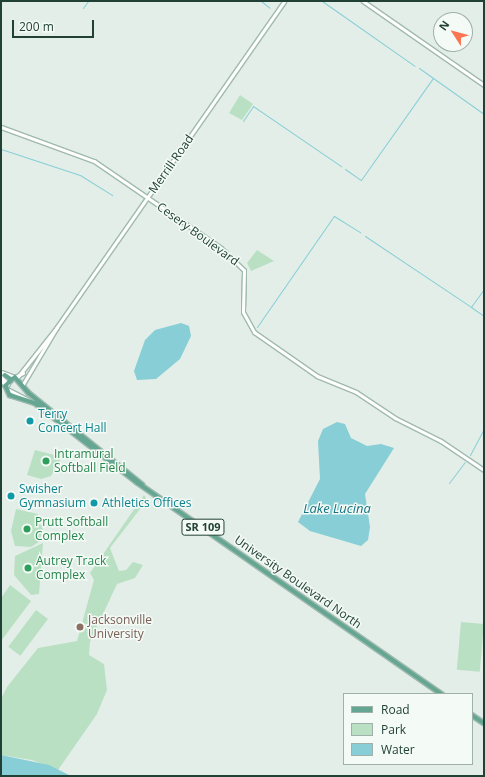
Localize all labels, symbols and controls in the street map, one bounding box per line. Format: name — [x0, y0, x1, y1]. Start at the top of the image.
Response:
scale bar — [14, 12, 96, 38]
north arrow — [433, 12, 473, 52]
text: N — [435, 17, 452, 33]
text: 200 m — [19, 18, 54, 35]
street label: Merrill Road — [146, 132, 196, 196]
street label: Cesery Boulevard — [154, 199, 242, 269]
place label: Terry Concert Hall — [38, 407, 106, 435]
marker: Terry Concert Hall — [25, 416, 35, 426]
place label: Intramural Softball Field — [54, 447, 126, 475]
marker: Intramural Softball Field — [41, 456, 51, 466]
place label: Swisher Gymnasium — [19, 482, 86, 510]
marker: Swisher Gymnasium — [6, 491, 16, 501]
place label: Athletics Offices — [102, 496, 192, 510]
marker: Athletics Offices — [89, 498, 99, 508]
water label: Lake Lucina — [303, 500, 371, 516]
place label: Prutt Softball Complex — [35, 515, 108, 543]
road number: SR 109 — [181, 518, 225, 536]
marker: Prutt Softball Complex — [22, 524, 32, 534]
street label: University Boulevard North — [232, 533, 364, 631]
place label: Autrey Track Complex — [36, 554, 106, 582]
marker: Autrey Track Complex — [23, 563, 33, 573]
place label: Jacksonville University — [88, 613, 152, 641]
marker: Jacksonville University — [75, 622, 85, 632]
legend — [343, 693, 473, 765]
text: Road — [381, 701, 410, 718]
text: Park — [381, 721, 406, 738]
text: Water — [381, 741, 415, 758]

